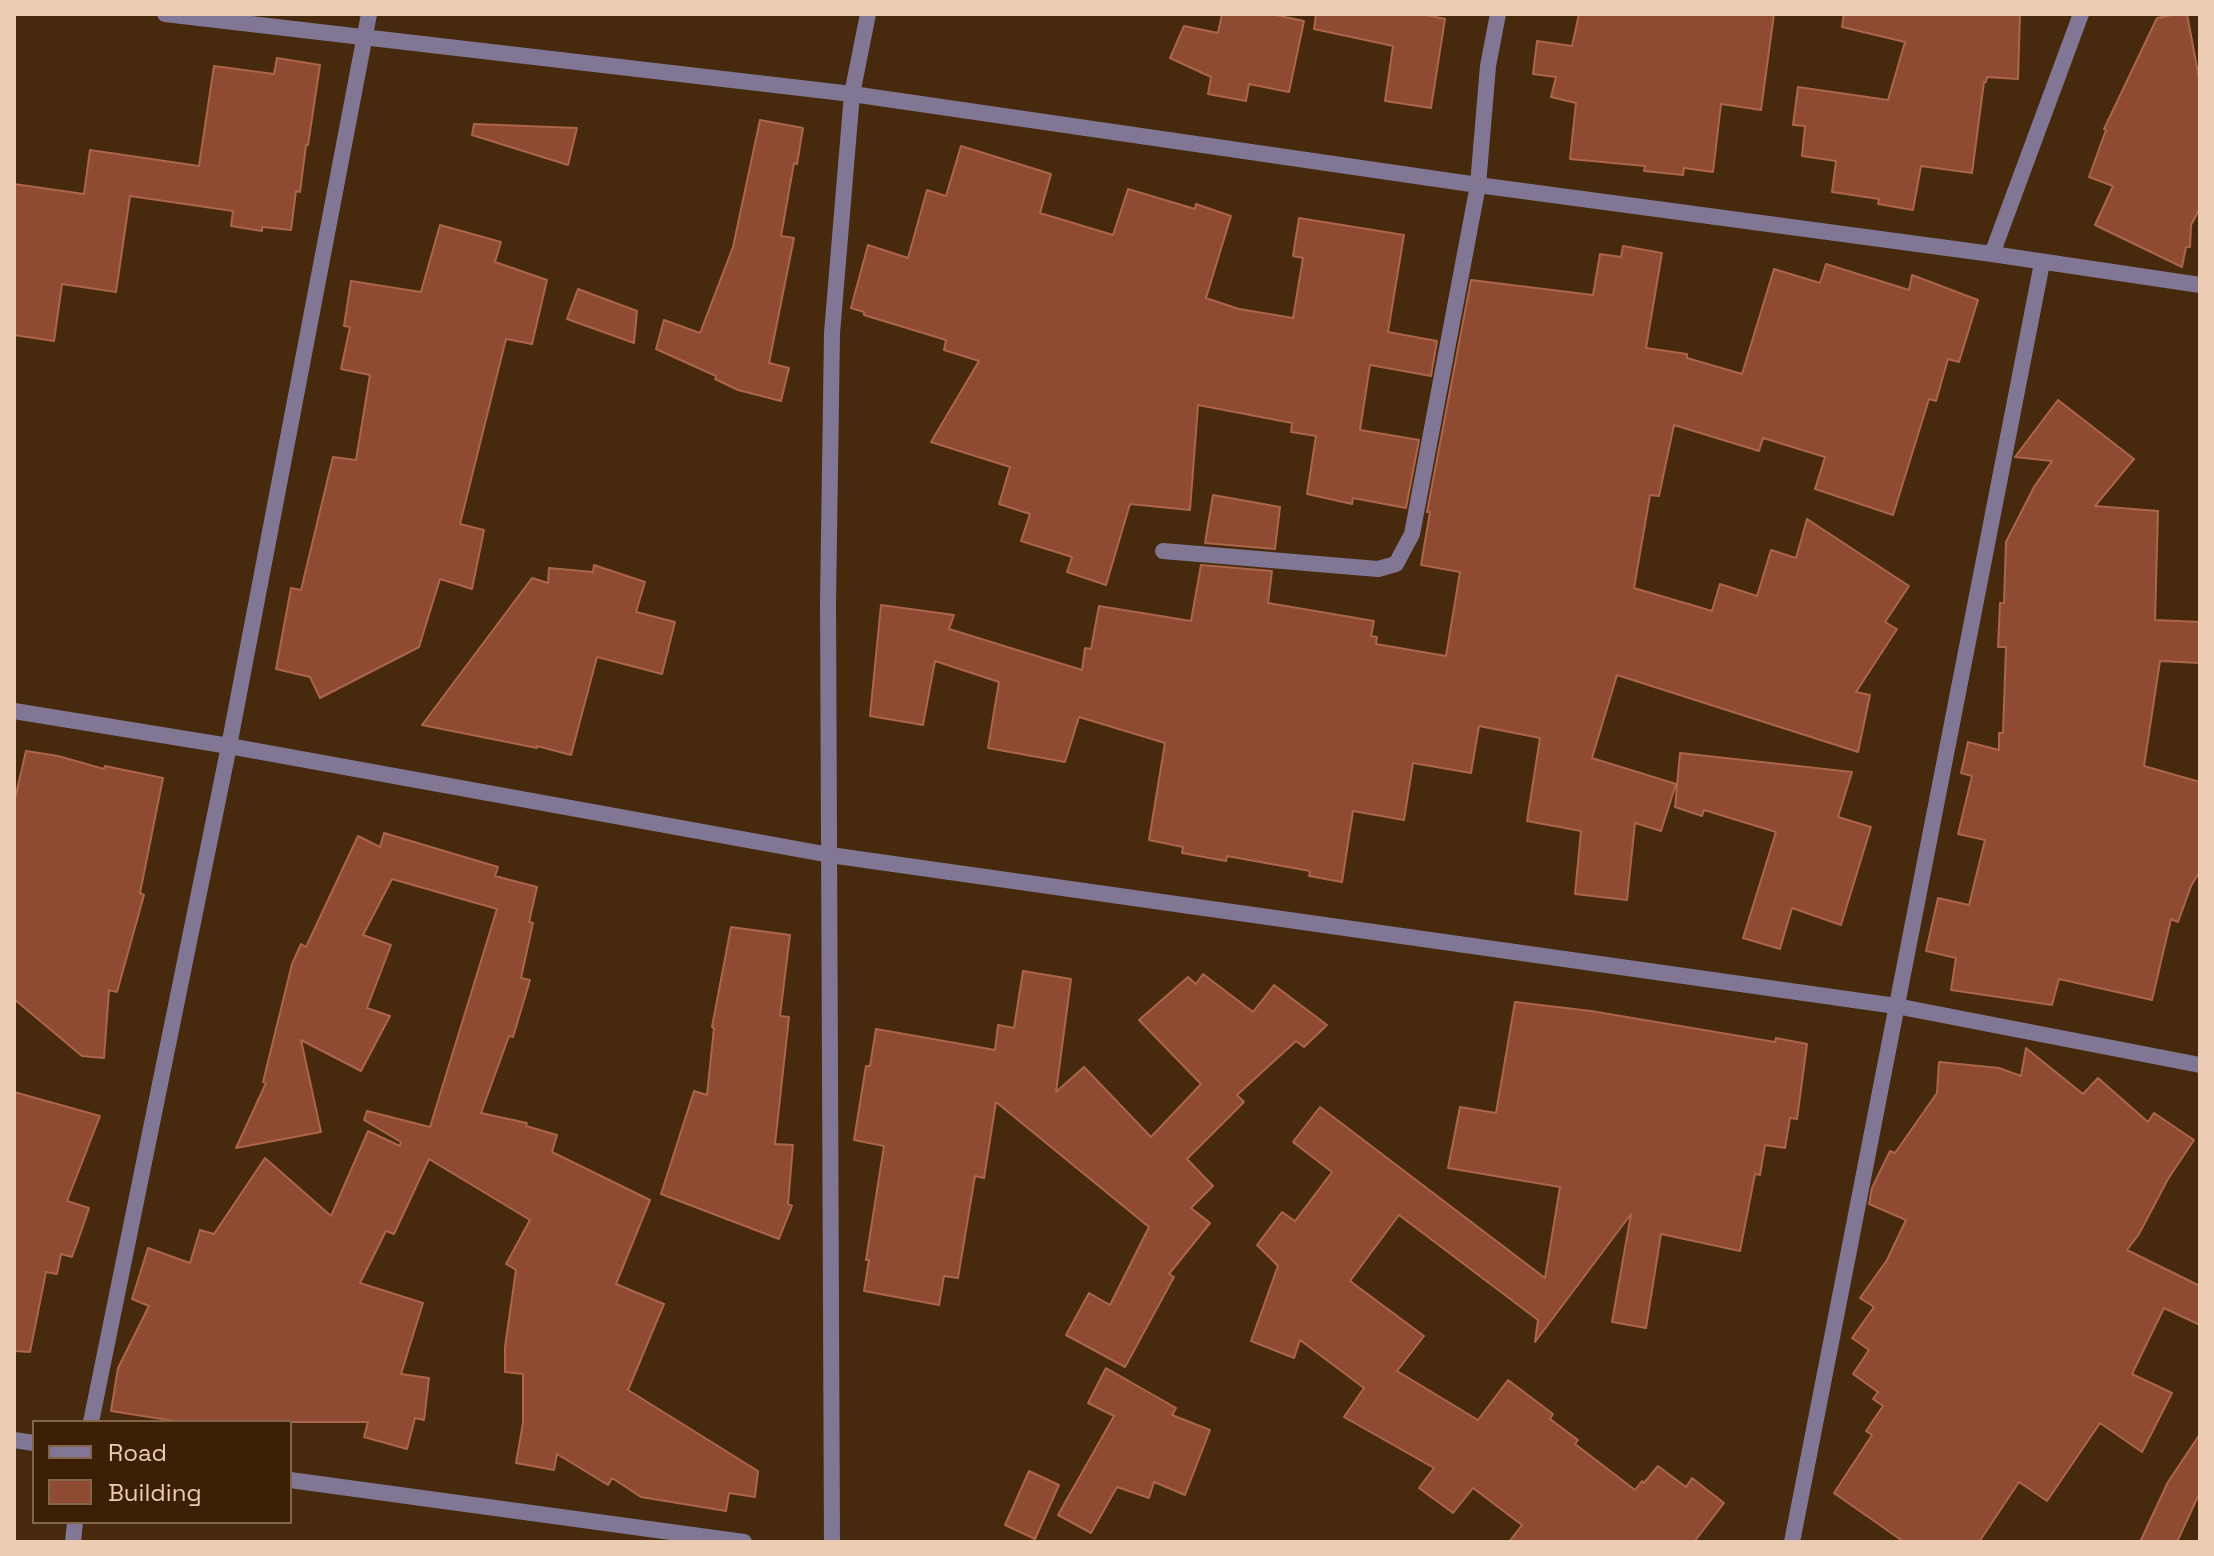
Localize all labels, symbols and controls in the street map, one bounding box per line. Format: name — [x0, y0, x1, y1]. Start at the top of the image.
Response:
legend — [32, 1420, 292, 1524]
text: Road — [108, 1437, 167, 1468]
text: Building — [108, 1477, 202, 1508]

